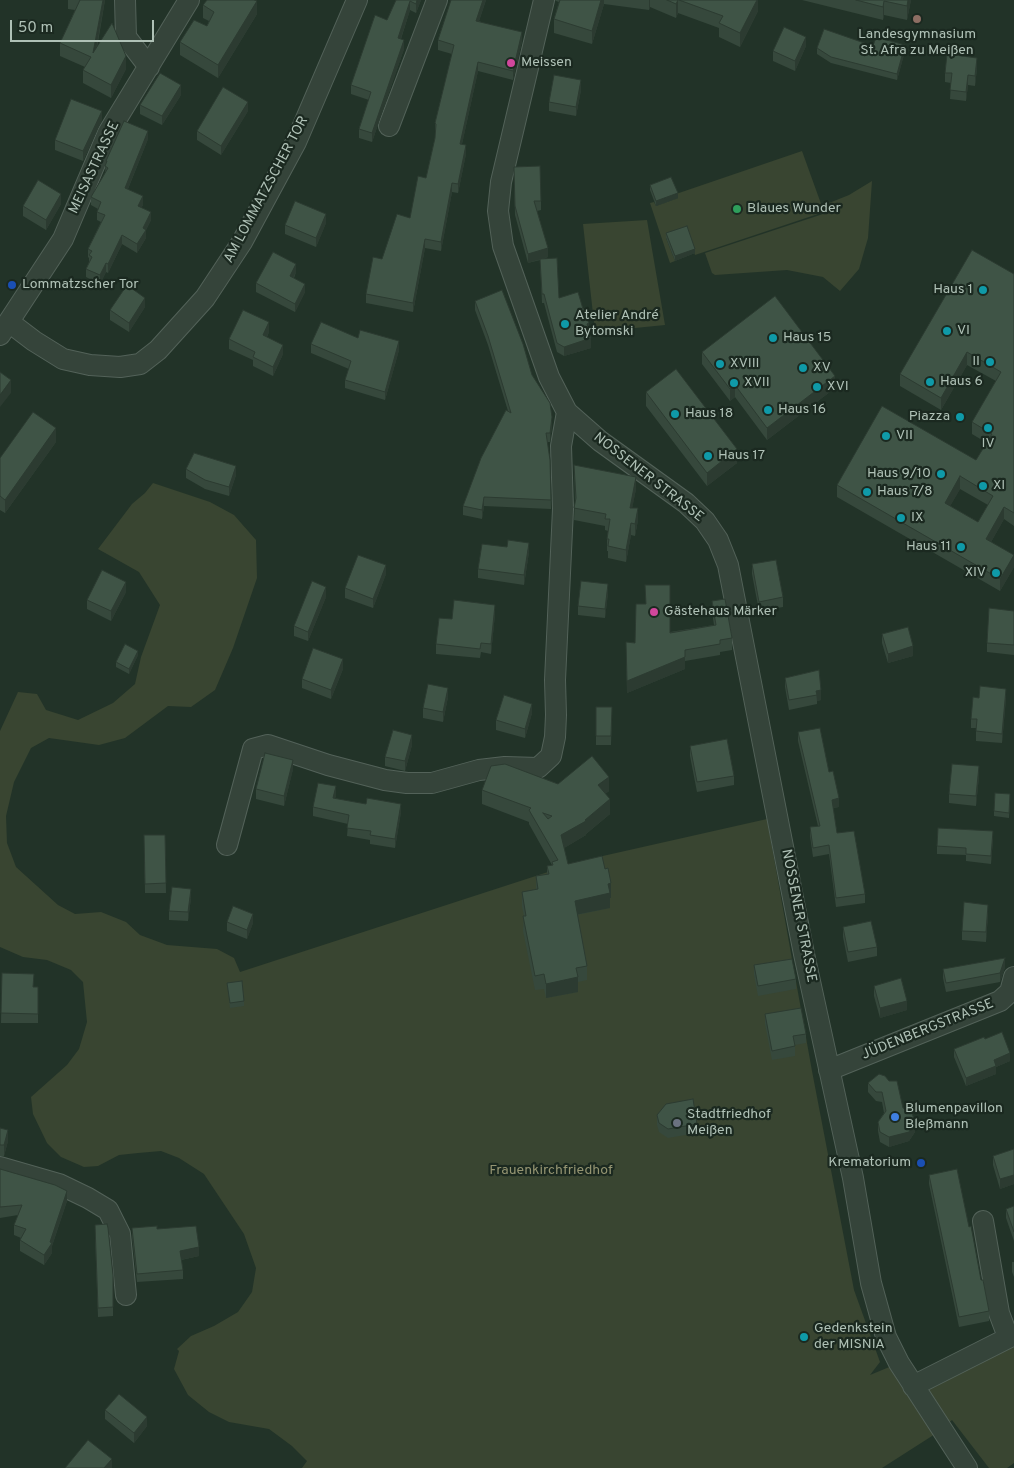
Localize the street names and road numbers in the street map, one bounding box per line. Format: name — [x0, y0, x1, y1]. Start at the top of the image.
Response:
street label: AM LOMMATZSCHER TOR — [221, 114, 313, 266]
street label: MEISASTRASSE — [66, 119, 124, 217]
street label: NOSSENER STRASSE — [589, 430, 707, 526]
street label: NOSSENER STRASSE — [777, 848, 819, 984]
street label: JÜDENBERGSTRASSE — [860, 996, 996, 1064]

